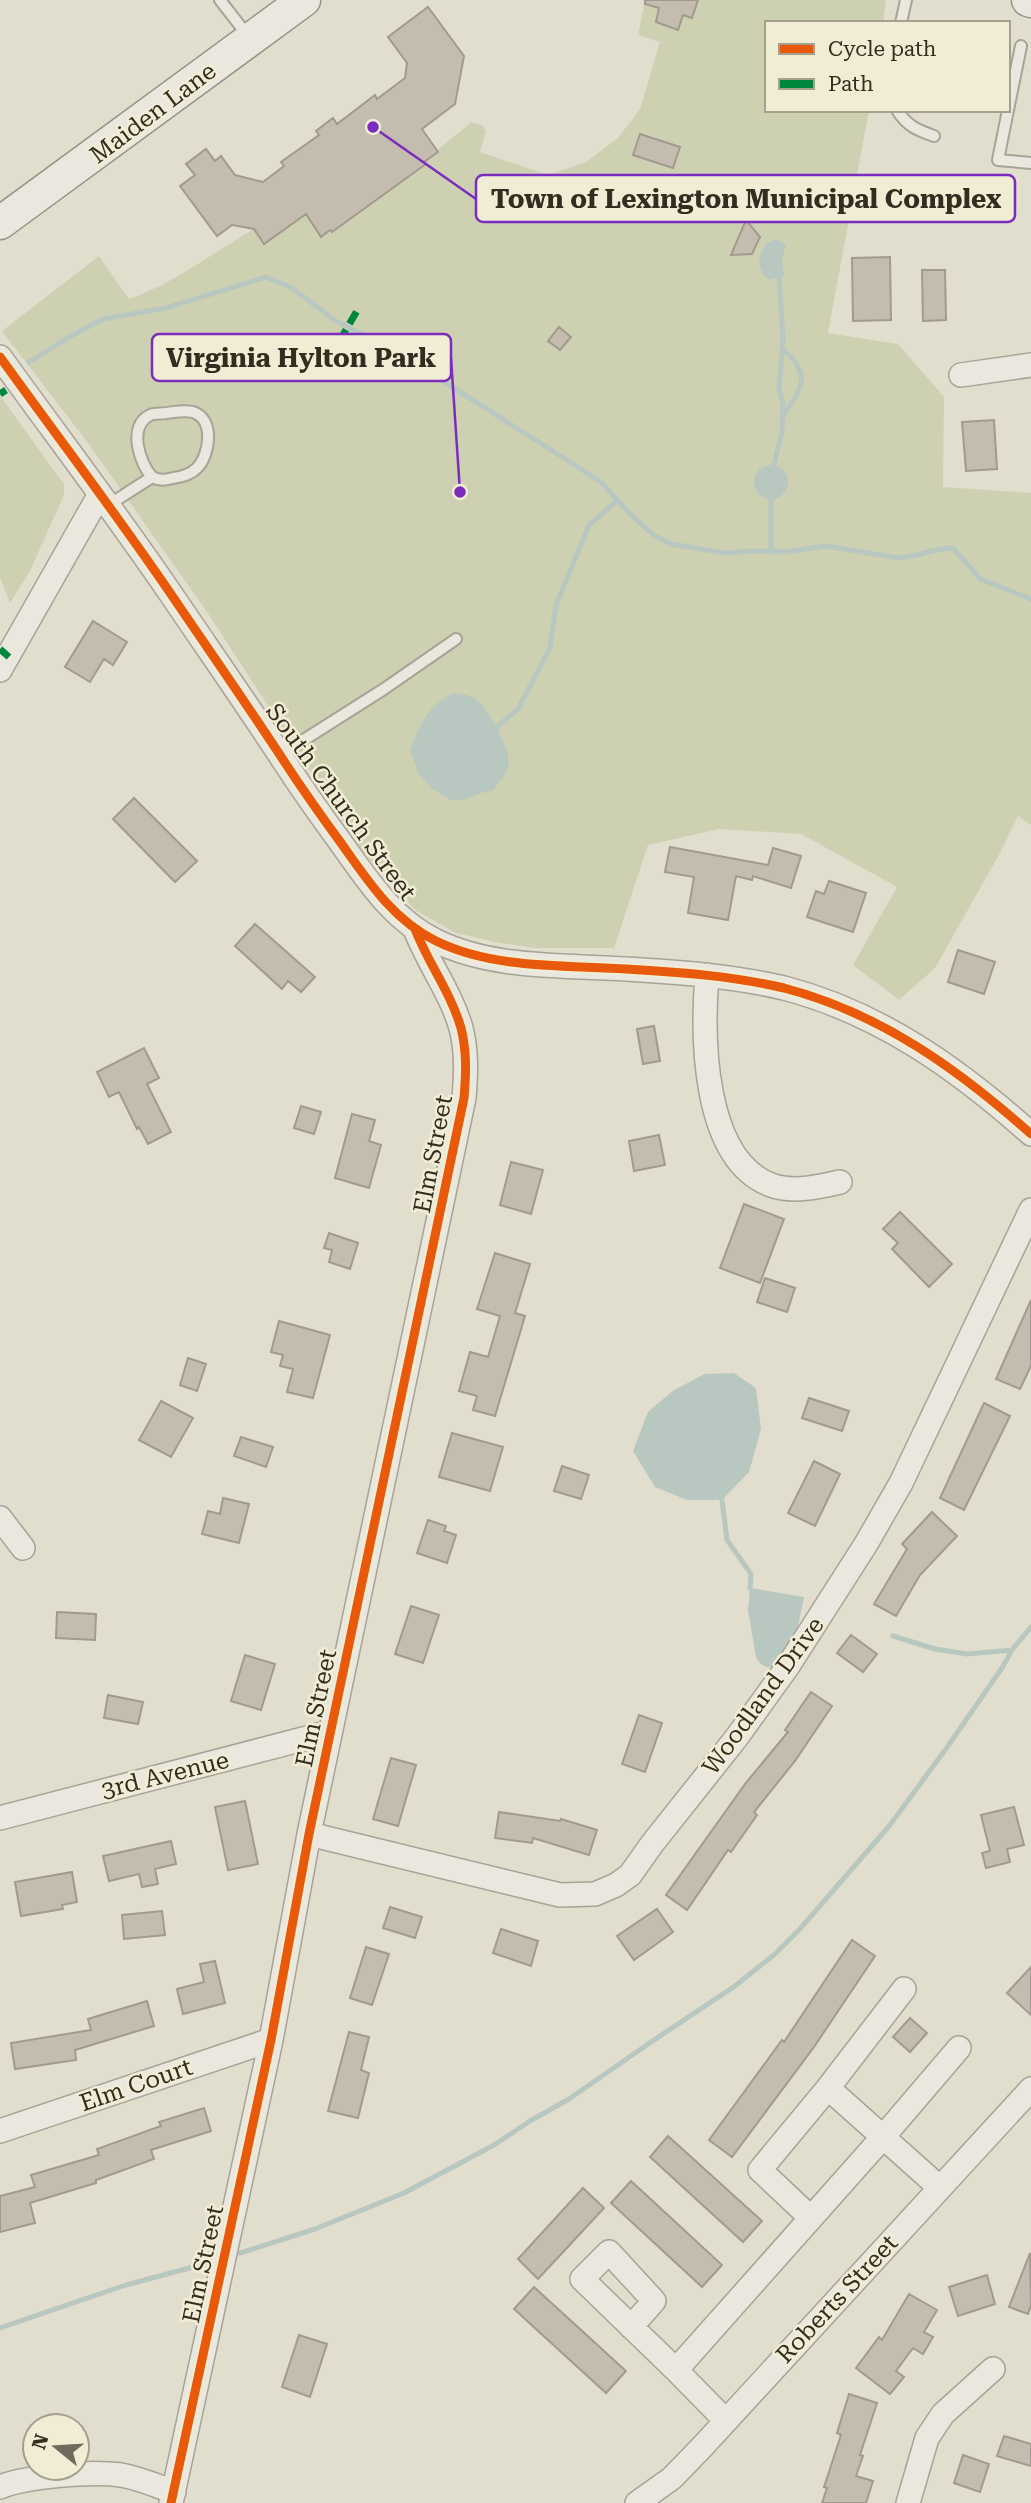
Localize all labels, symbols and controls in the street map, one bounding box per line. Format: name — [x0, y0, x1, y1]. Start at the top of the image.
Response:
legend — [765, 21, 1010, 112]
text: Cycle path — [828, 37, 937, 61]
street label: Maiden Lane — [85, 57, 221, 169]
text: Path — [828, 72, 874, 96]
callout: Town of Lexington Municipal Complex — [476, 175, 1015, 222]
text: Town of Lexington Municipal Complex — [491, 184, 1002, 214]
callout: Virginia Hylton Park — [152, 334, 451, 381]
text: Virginia Hylton Park — [166, 343, 436, 373]
street label: South Church Street — [260, 698, 422, 906]
street label: Elm Street — [408, 1093, 458, 1215]
street label: Woodland Drive — [696, 1612, 830, 1780]
street label: Elm Street — [290, 1647, 342, 1769]
street label: 3rd Avenue — [98, 1746, 232, 1804]
street label: Elm Court — [76, 2053, 196, 2117]
street label: Elm Street — [177, 2203, 229, 2325]
street label: Roberts Street — [770, 2229, 904, 2369]
north arrow — [21, 2412, 91, 2482]
text: N — [27, 2431, 54, 2452]

